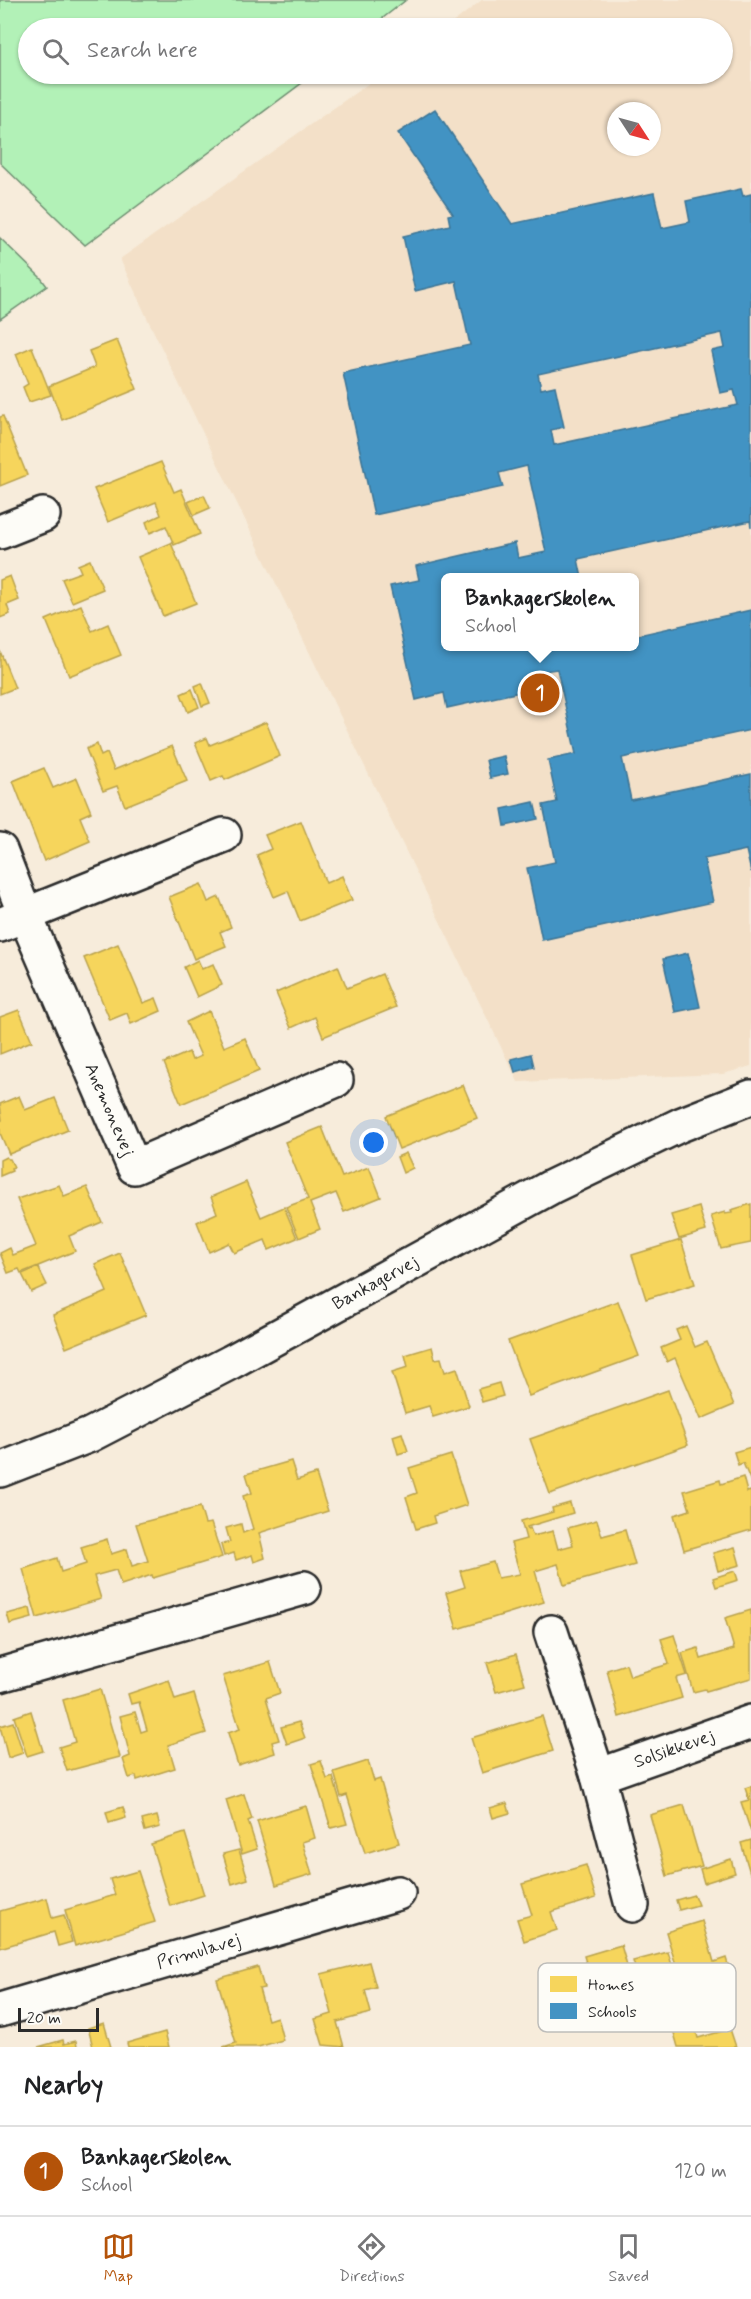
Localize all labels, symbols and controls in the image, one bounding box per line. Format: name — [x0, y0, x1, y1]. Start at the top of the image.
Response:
search box — [18, 18, 733, 84]
icon: search — [39, 35, 72, 68]
text: Search here — [87, 37, 198, 65]
north arrow — [607, 102, 661, 156]
popup — [441, 573, 639, 651]
text: Bankagerskolen — [465, 585, 615, 613]
text: School — [465, 613, 517, 640]
pin: 1 — [520, 670, 560, 716]
street label: Anemonevej — [79, 1059, 140, 1160]
your location — [359, 1128, 388, 1157]
street label: Bankagervej — [328, 1250, 423, 1316]
street label: Solsikkevej — [631, 1724, 718, 1774]
street label: Primulavej — [154, 1928, 243, 1975]
legend — [538, 1963, 736, 2032]
text: Homes — [588, 1975, 634, 1996]
text: Schools — [588, 2002, 637, 2023]
scale bar — [18, 2005, 99, 2032]
text: 20 m — [27, 2008, 61, 2029]
text: Nearby — [24, 2069, 103, 2103]
text: Bankagerskolen — [81, 2144, 231, 2172]
text: 1 — [39, 2158, 48, 2185]
text: 120 m — [674, 2158, 727, 2185]
text: School — [81, 2172, 133, 2199]
tab: Map — [102, 2230, 135, 2287]
tab: Directions — [339, 2230, 405, 2287]
tab: Saved — [609, 2230, 649, 2287]

